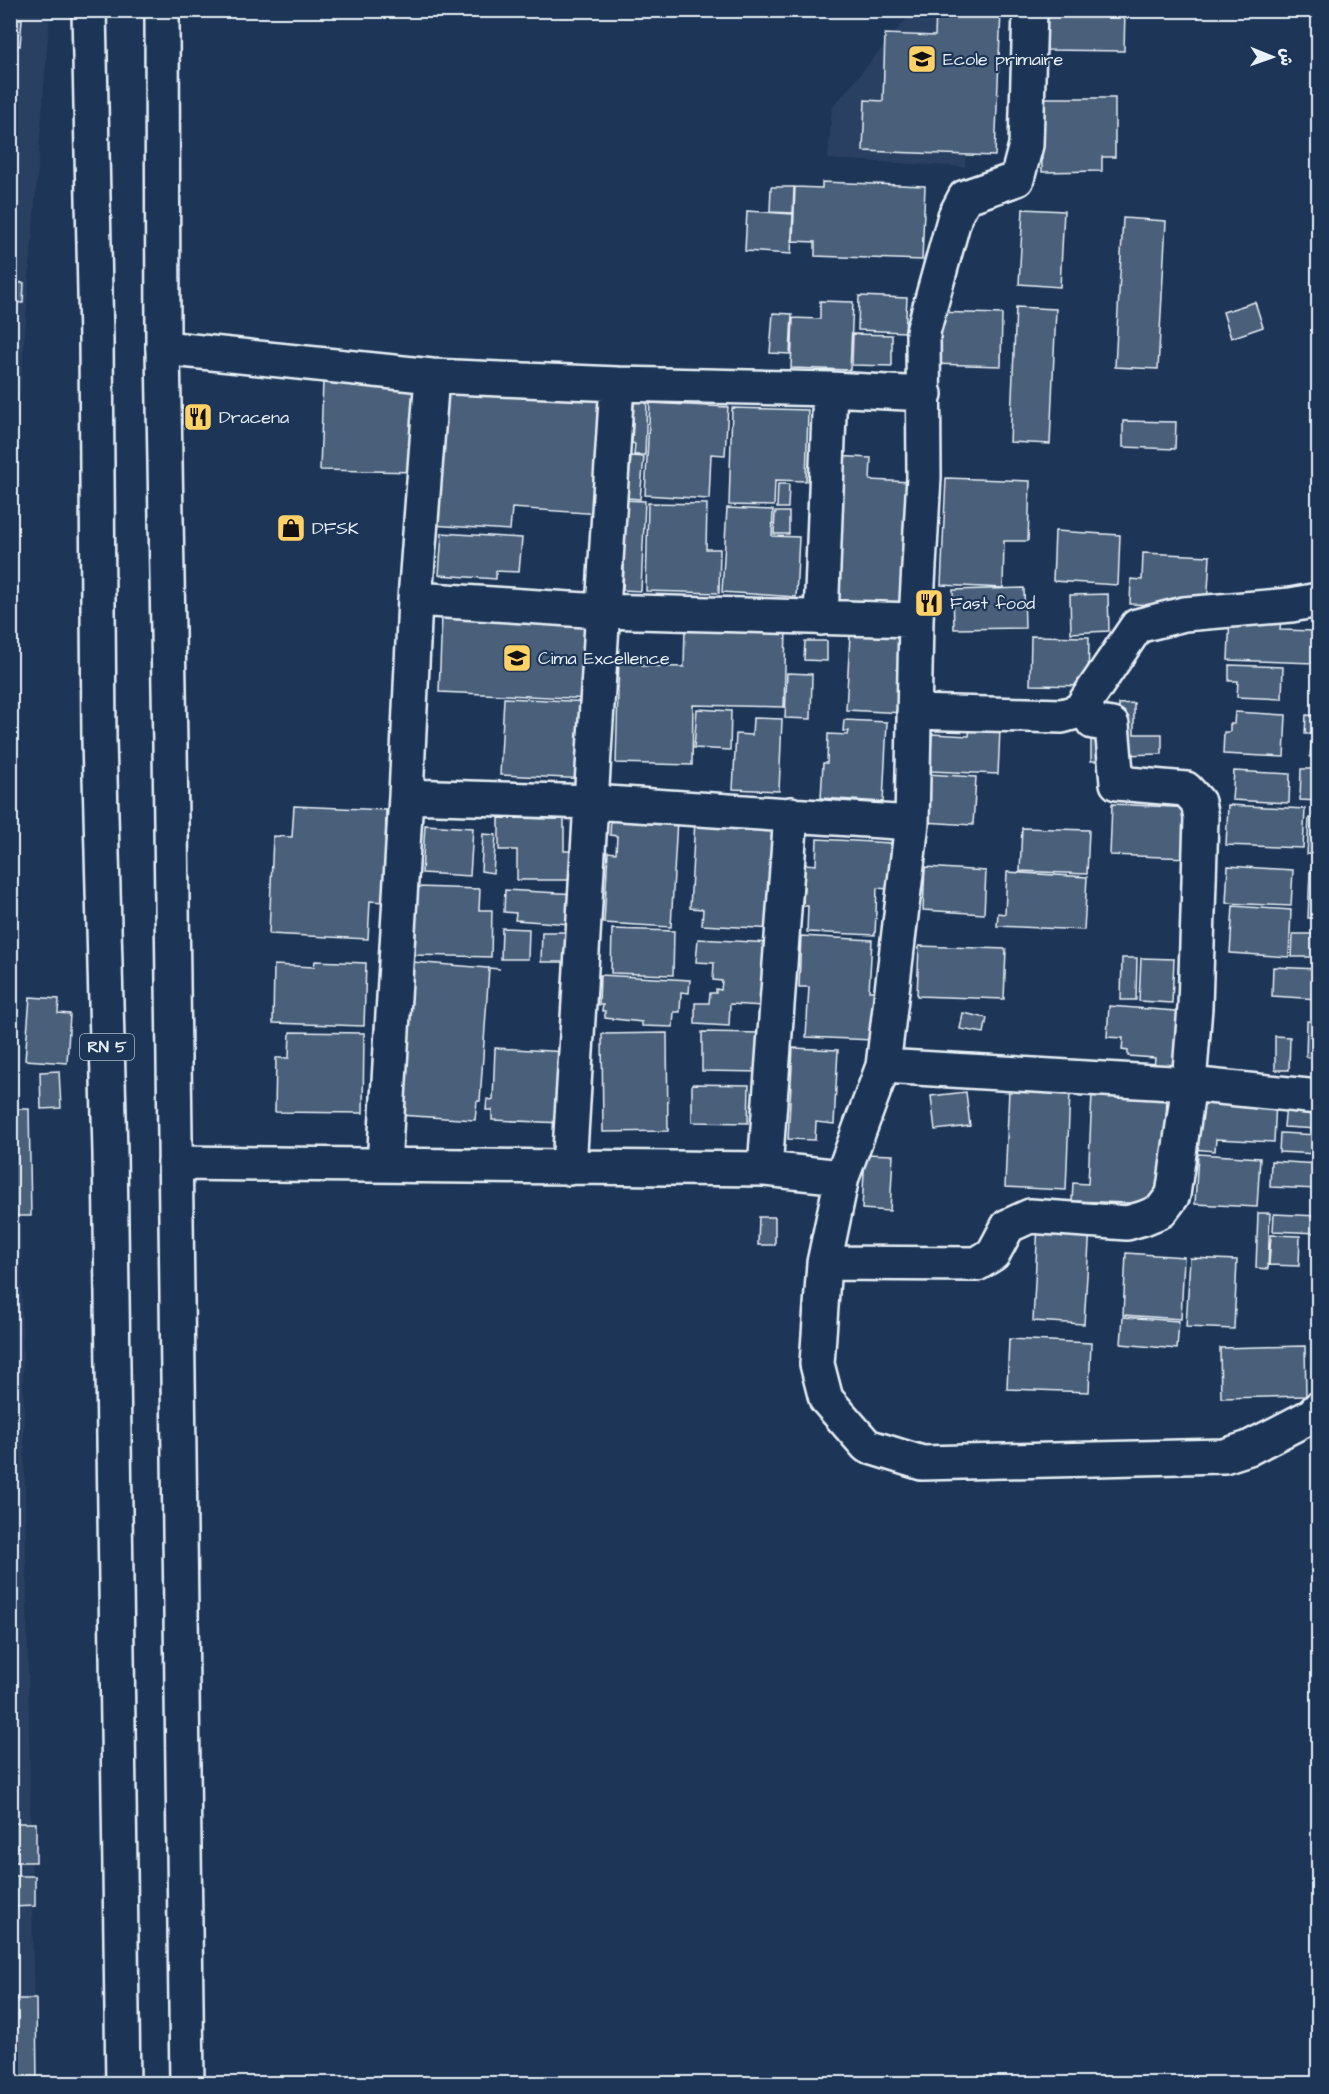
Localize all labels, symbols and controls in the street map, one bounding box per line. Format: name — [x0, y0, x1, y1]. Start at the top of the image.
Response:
north arrow — [1242, 27, 1302, 87]
school or university icon: Ecole primaire — [906, 43, 938, 75]
place label: Ecole primaire — [943, 47, 1063, 72]
text: ش — [1275, 48, 1297, 66]
restaurant icon: Dracena — [182, 401, 214, 433]
place label: Dracena — [219, 405, 289, 430]
shop icon: DFSK — [275, 512, 307, 544]
place label: DFSK — [312, 516, 359, 541]
restaurant icon: Fast food — [913, 587, 945, 619]
place label: Fast food — [950, 591, 1035, 616]
school or university icon: Cima Excellence — [501, 642, 533, 674]
place label: Cima Excellence — [538, 646, 670, 671]
road number: RN 5 — [80, 1034, 134, 1060]

